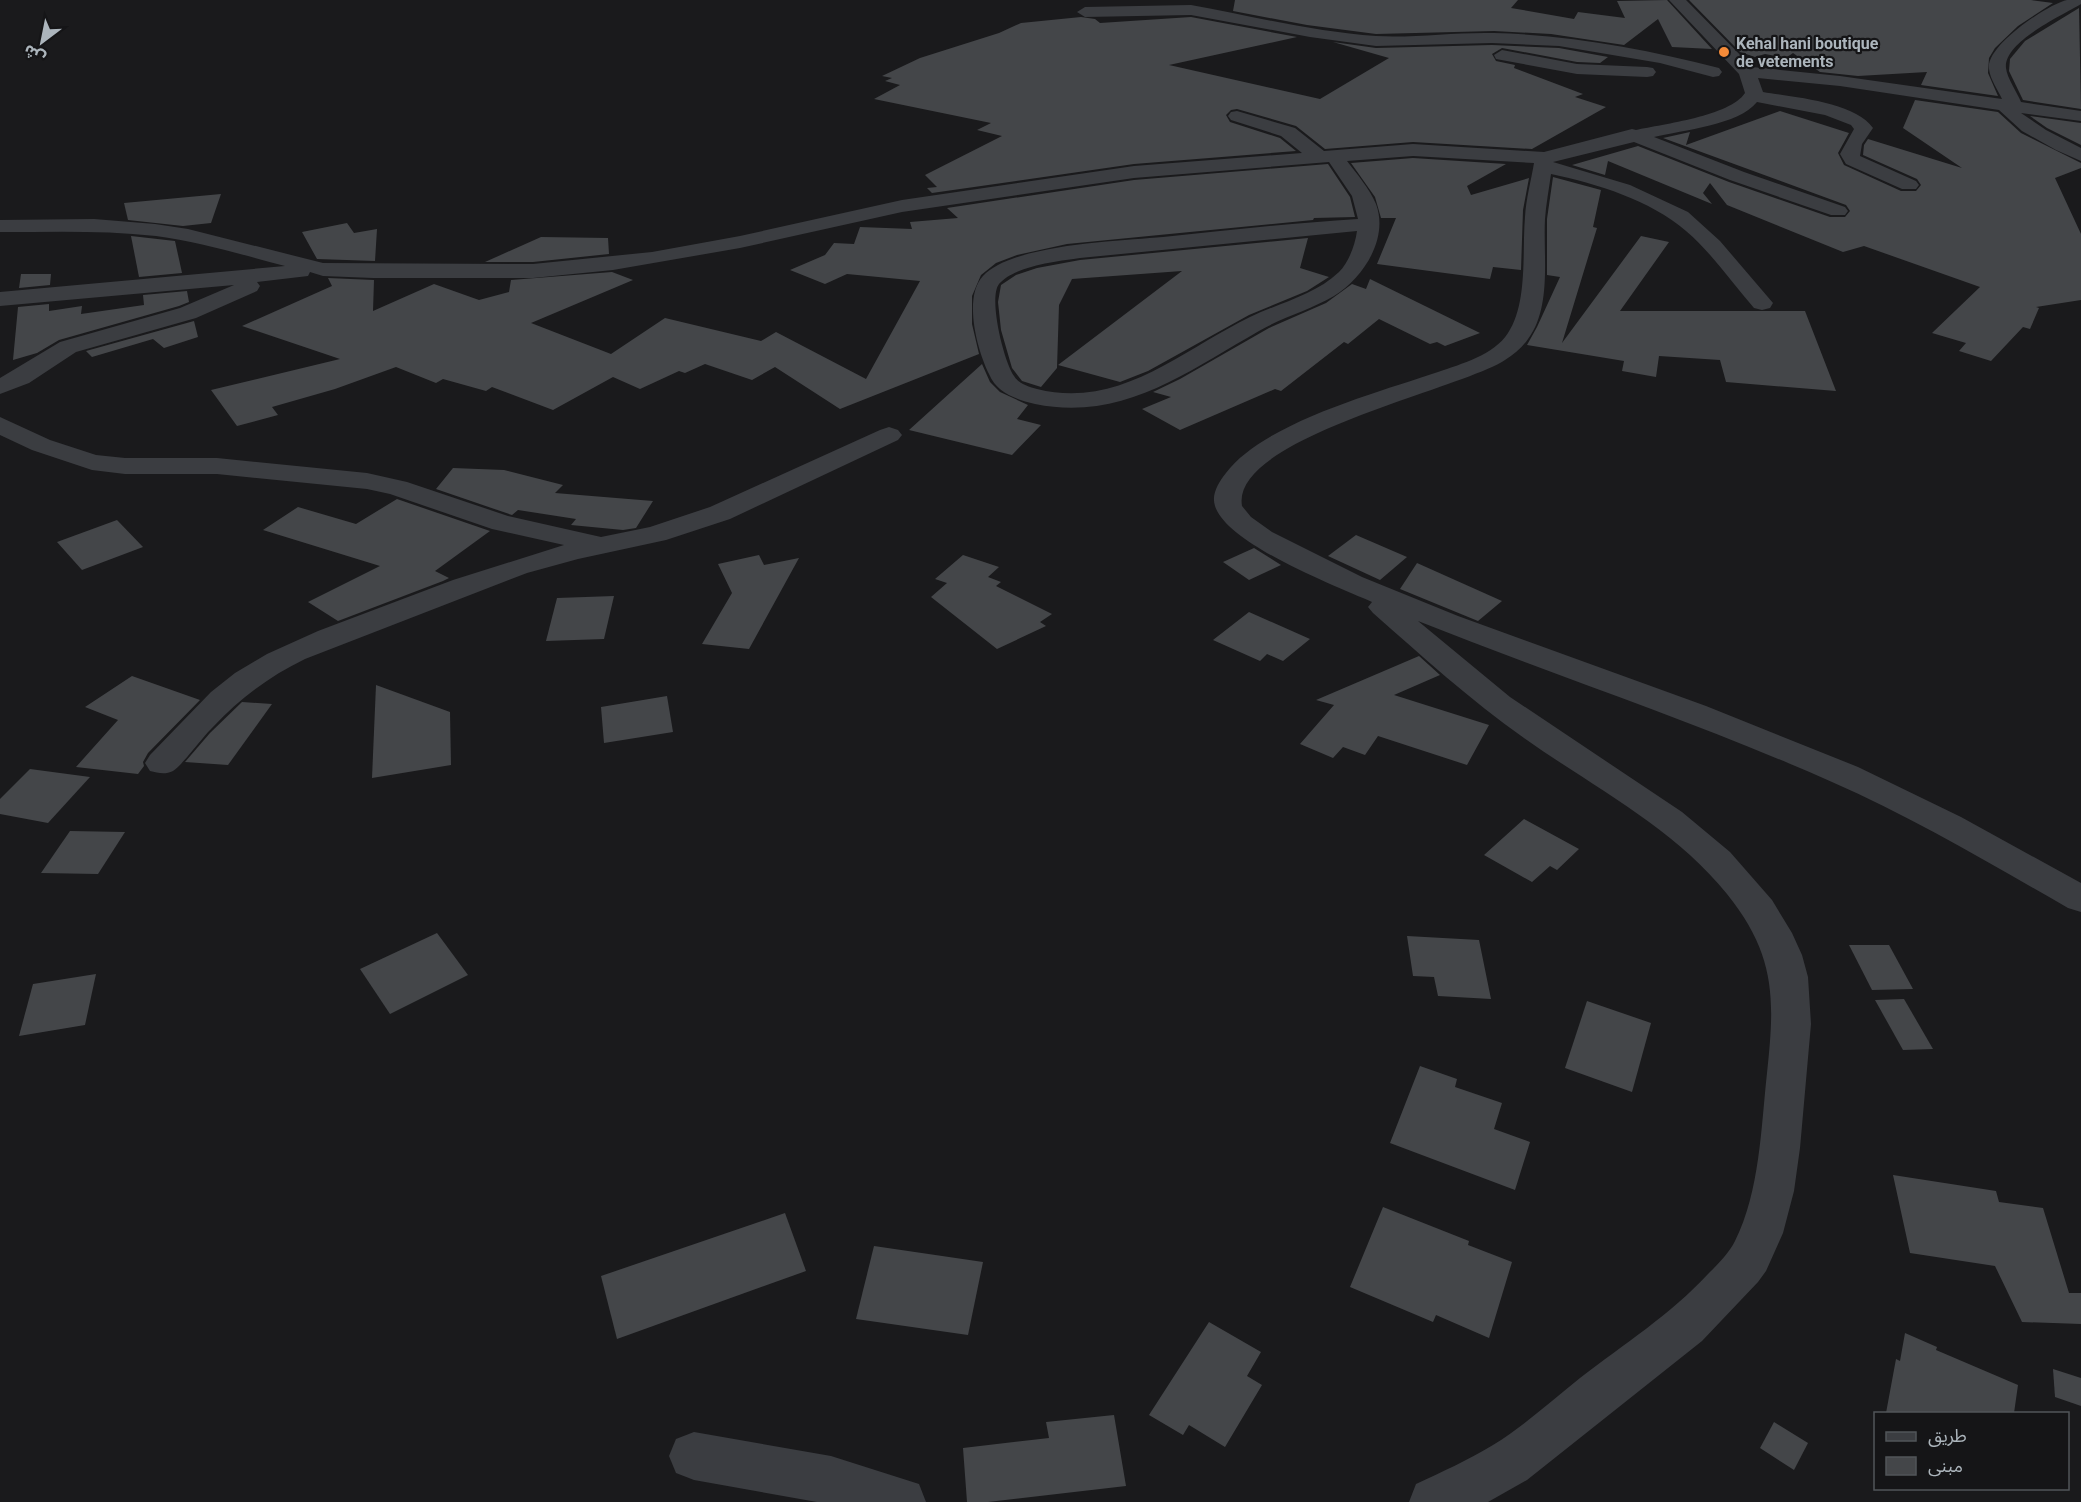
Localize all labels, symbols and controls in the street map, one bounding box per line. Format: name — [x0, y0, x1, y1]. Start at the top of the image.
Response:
north arrow — [12, 12, 72, 72]
place label: Kehal hani boutique de vetements — [1736, 34, 1879, 71]
text: ش — [20, 40, 49, 68]
marker: Kehal hani boutique de vetements — [1717, 45, 1731, 59]
legend — [1874, 1412, 2069, 1490]
text: طريق — [1928, 1425, 1967, 1447]
text: مبنى — [1928, 1455, 1963, 1477]

